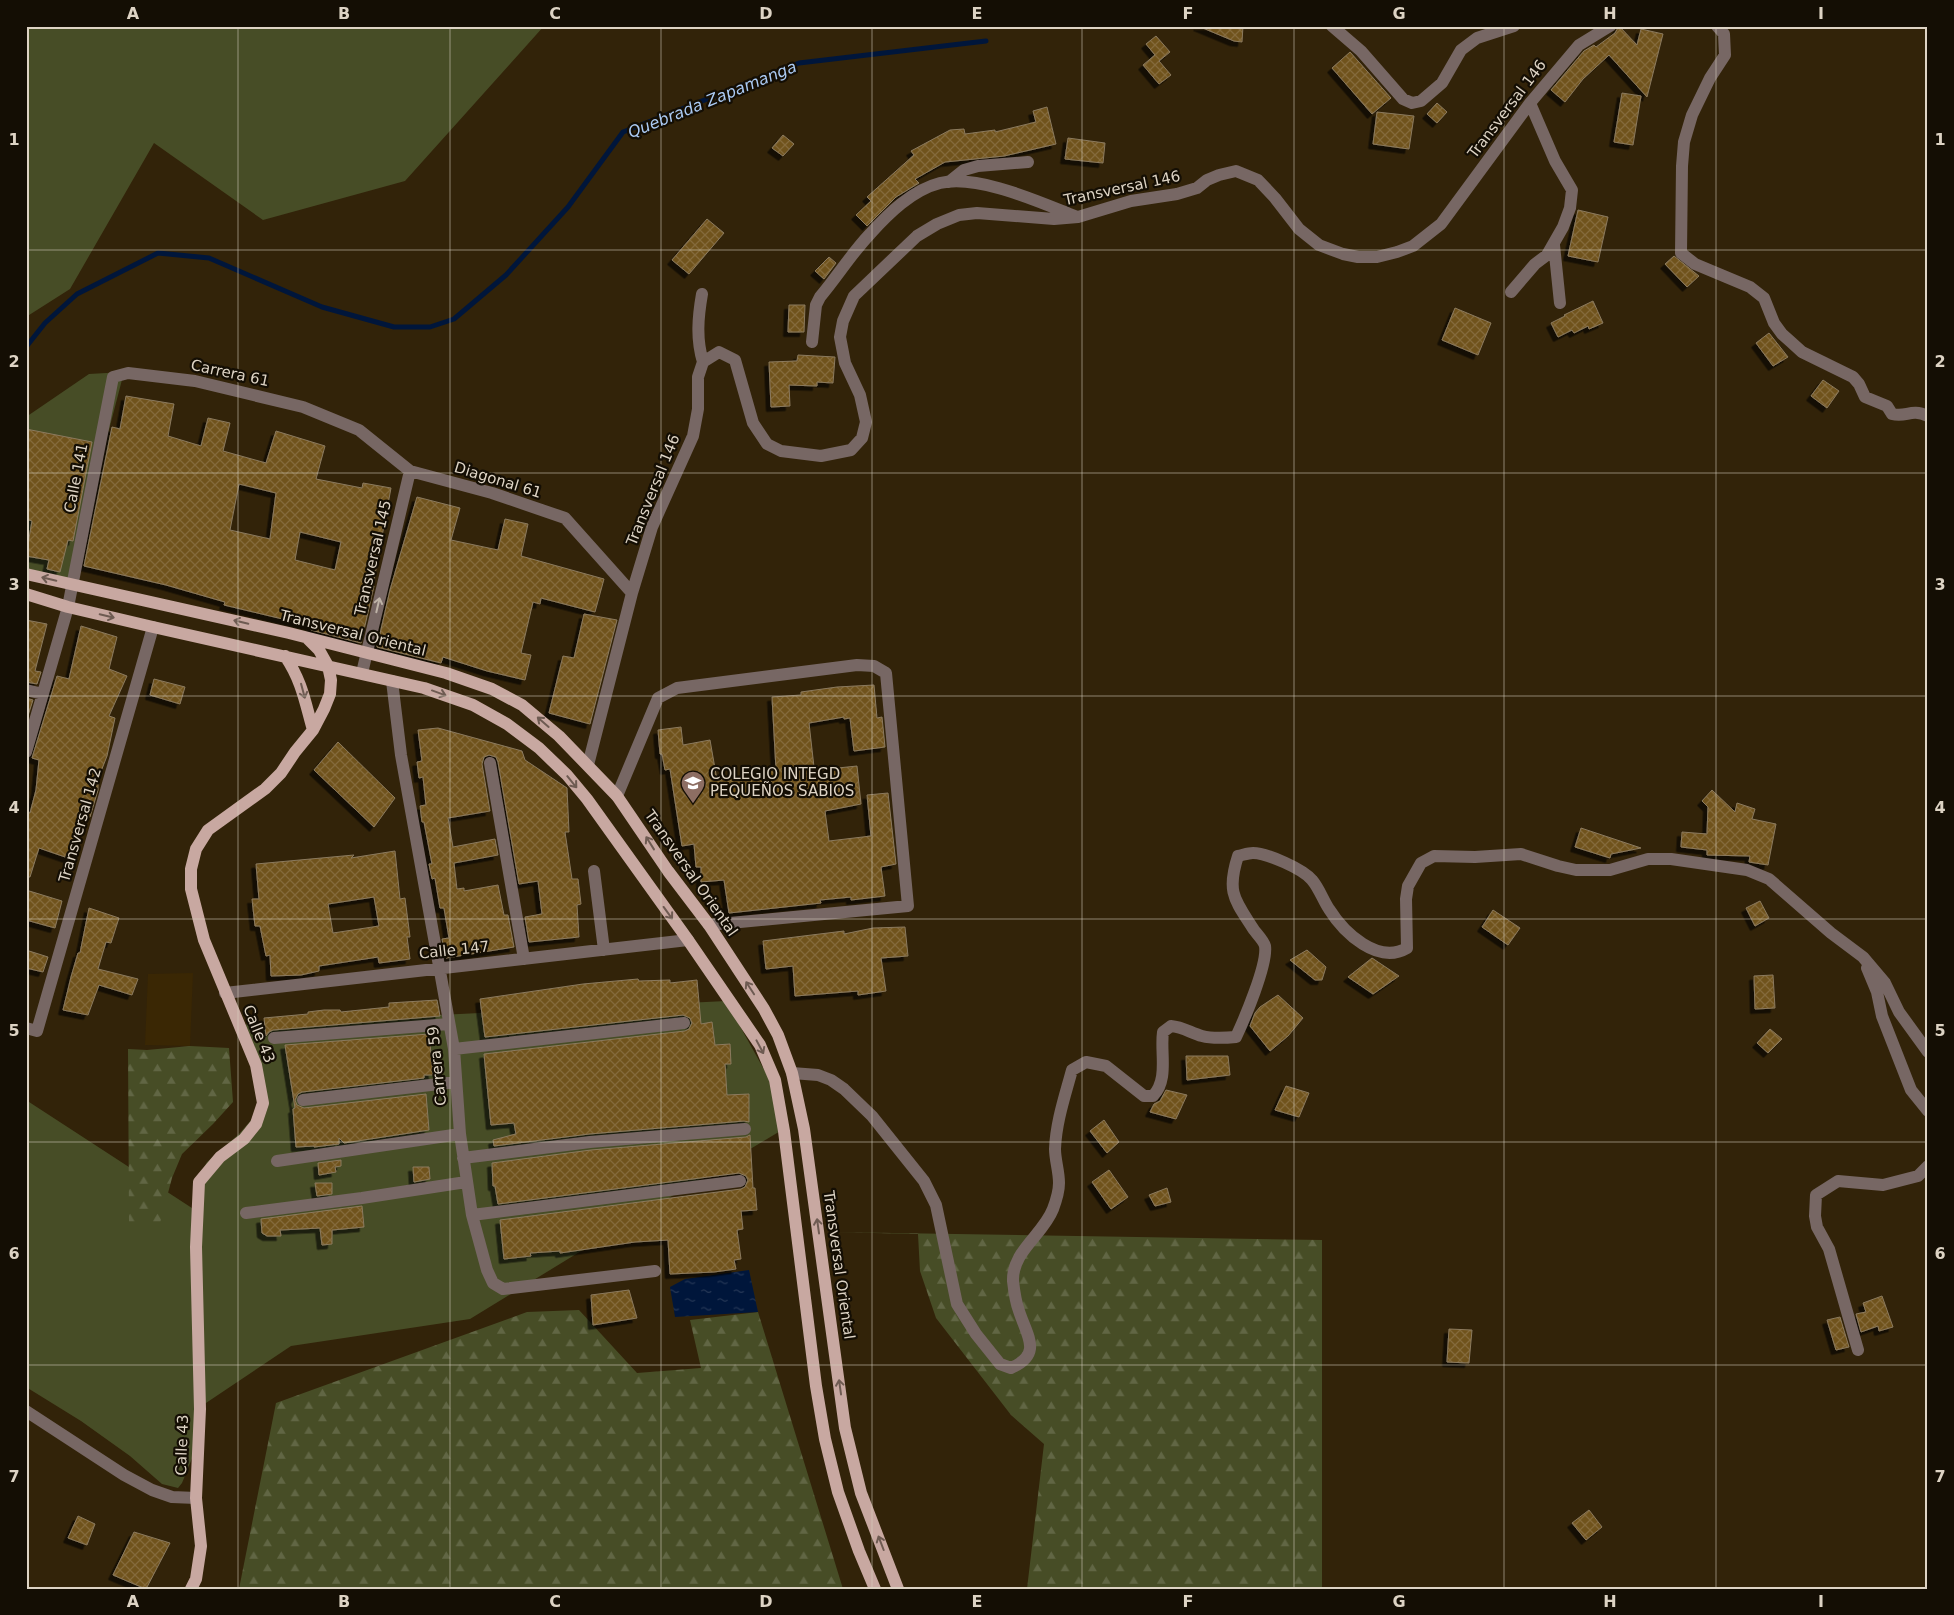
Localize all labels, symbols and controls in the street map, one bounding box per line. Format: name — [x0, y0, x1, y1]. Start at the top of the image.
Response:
text: A — [127, 4, 140, 23]
text: B — [338, 4, 350, 23]
text: C — [549, 4, 561, 23]
text: D — [759, 4, 773, 23]
text: E — [972, 4, 982, 23]
text: F — [1183, 4, 1193, 23]
text: G — [1392, 4, 1406, 23]
text: H — [1603, 4, 1617, 23]
text: I — [1818, 4, 1824, 23]
street label: Transversal 146 — [1464, 56, 1550, 163]
water label: Quebrada Zapamanga — [625, 57, 799, 142]
text: 1 — [8, 130, 20, 149]
text: 1 — [1934, 130, 1946, 149]
street label: Transversal 146 — [1061, 167, 1182, 209]
text: 2 — [8, 352, 20, 371]
text: 2 — [1934, 352, 1946, 371]
street label: Carrera 61 — [189, 356, 271, 390]
street label: Transversal 146 — [622, 432, 684, 549]
street label: Calle 141 — [60, 442, 92, 514]
street label: Diagonal 61 — [452, 458, 544, 502]
street label: Transversal 145 — [351, 498, 395, 619]
one-way arrow — [41, 574, 57, 583]
text: 3 — [8, 575, 20, 594]
text: 3 — [1934, 575, 1946, 594]
one-way arrow — [374, 598, 383, 614]
street label: Transversal Oriental — [277, 606, 428, 660]
one-way arrow — [98, 612, 114, 621]
one-way arrow — [234, 617, 250, 626]
one-way arrow — [298, 683, 308, 699]
one-way arrow — [431, 689, 446, 698]
one-way arrow — [536, 716, 549, 728]
place label: COLEGIO INTEGD PEQUEÑOS SABIOS — [710, 765, 854, 800]
street label: Transversal 142 — [55, 766, 105, 885]
school or university icon: COLEGIO INTEGD PEQUEÑOS SABIOS — [680, 770, 706, 804]
one-way arrow — [567, 775, 578, 788]
text: 4 — [8, 798, 20, 817]
text: 4 — [1934, 798, 1946, 817]
street label: Transversal Oriental — [640, 806, 741, 940]
one-way arrow — [645, 836, 655, 850]
one-way arrow — [663, 906, 673, 920]
street label: Calle 147 — [418, 937, 490, 963]
one-way arrow — [745, 981, 756, 995]
street label: Calle 43 — [239, 1002, 279, 1066]
text: 5 — [8, 1021, 20, 1040]
text: 5 — [1934, 1021, 1946, 1040]
street label: Carrera 59 — [424, 1025, 450, 1107]
one-way arrow — [756, 1039, 765, 1054]
street label: Transversal Oriental — [820, 1188, 858, 1341]
one-way arrow — [812, 1218, 822, 1234]
text: 6 — [8, 1244, 20, 1263]
text: 6 — [1934, 1244, 1946, 1263]
one-way arrow — [835, 1379, 845, 1395]
street label: Calle 43 — [172, 1414, 192, 1476]
text: 7 — [8, 1467, 20, 1486]
text: 7 — [1934, 1467, 1946, 1486]
one-way arrow — [876, 1536, 885, 1551]
text: A — [127, 1592, 140, 1611]
text: B — [338, 1592, 350, 1611]
text: C — [549, 1592, 561, 1611]
text: D — [759, 1592, 773, 1611]
text: E — [972, 1592, 982, 1611]
text: F — [1183, 1592, 1193, 1611]
text: G — [1392, 1592, 1406, 1611]
text: H — [1603, 1592, 1617, 1611]
text: I — [1818, 1592, 1824, 1611]

